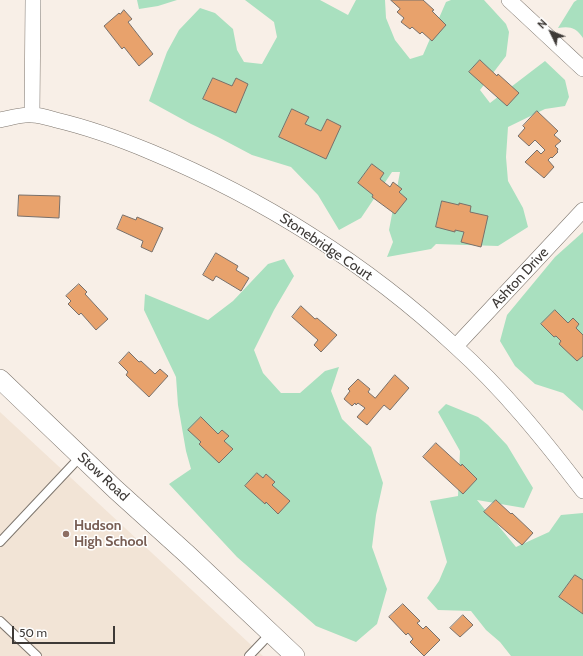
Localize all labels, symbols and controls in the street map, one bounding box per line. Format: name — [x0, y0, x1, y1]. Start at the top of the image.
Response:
north arrow — [531, 12, 571, 52]
text: N — [534, 16, 550, 31]
street label: Stonebridge Court — [276, 210, 376, 284]
street label: Ashton Drive — [488, 244, 552, 312]
street label: Stow Road — [74, 449, 132, 505]
place label: Hudson High School — [74, 518, 147, 550]
marker: Hudson High School — [61, 529, 71, 539]
scale bar — [14, 618, 117, 644]
text: 50 m — [19, 625, 47, 640]

